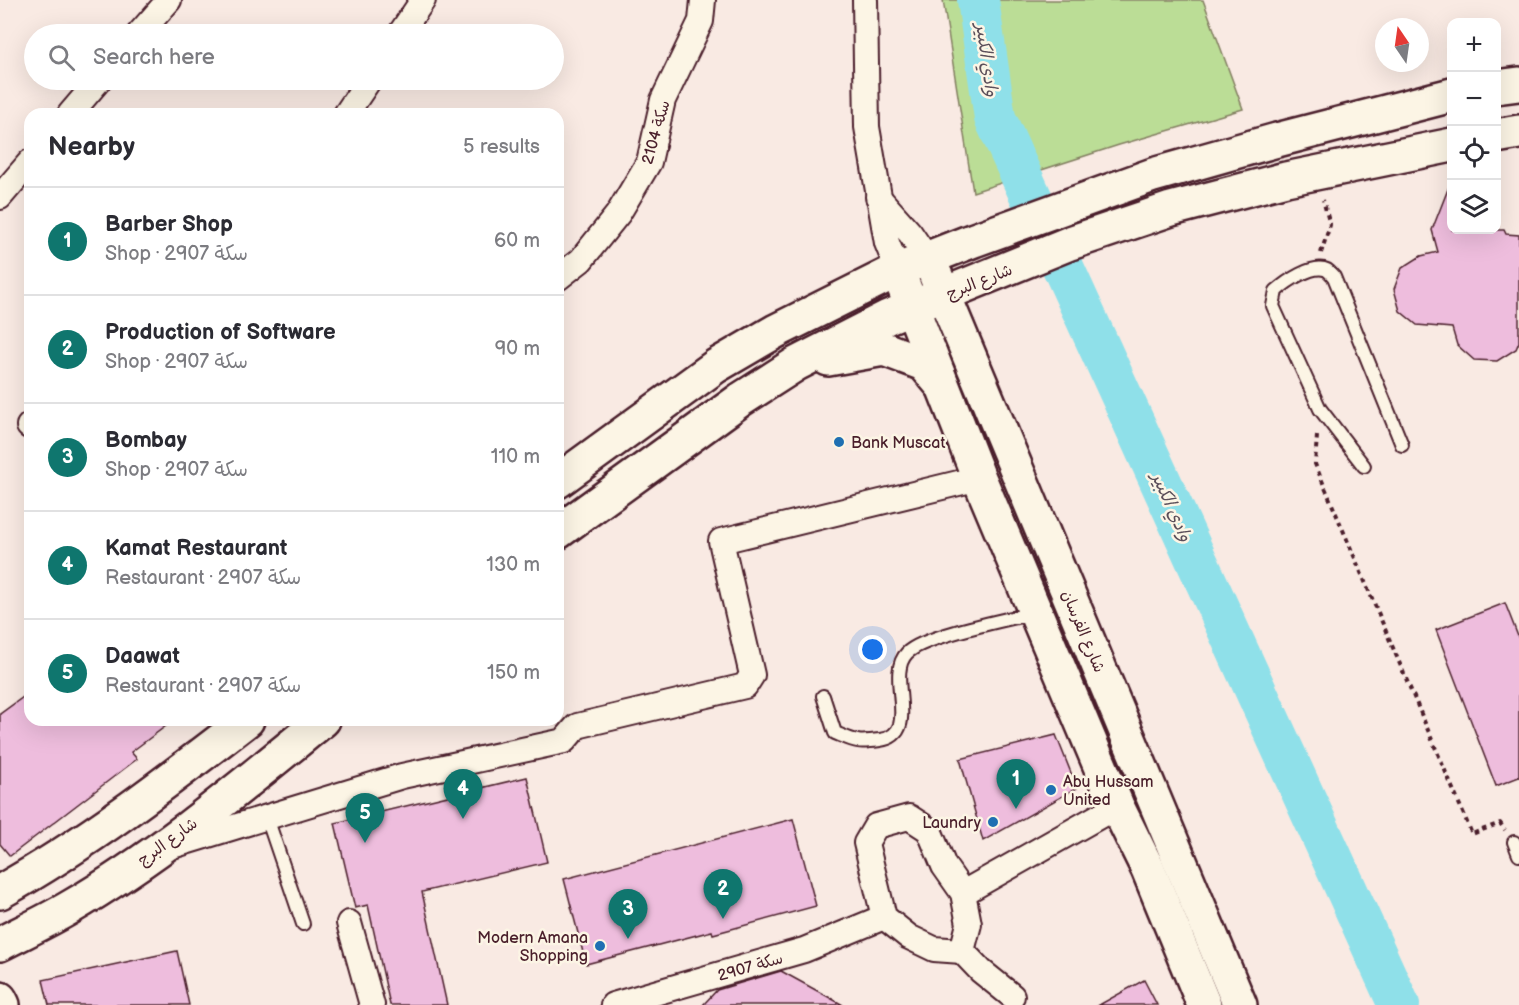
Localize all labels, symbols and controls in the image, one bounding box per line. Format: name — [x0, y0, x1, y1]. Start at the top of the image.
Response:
north arrow — [1375, 18, 1429, 72]
map controls — [1447, 18, 1501, 234]
button: + — [1447, 18, 1501, 72]
water label: وادي الكبير — [969, 20, 1002, 99]
search box — [24, 24, 564, 90]
icon: search — [45, 41, 78, 74]
text: Search here — [93, 44, 215, 71]
button: − — [1447, 72, 1501, 126]
street label: سكة 2104 — [638, 98, 675, 167]
button: locate — [1447, 126, 1501, 180]
text: Nearby — [48, 132, 135, 163]
text: 5 results — [463, 135, 540, 159]
button: layers — [1447, 180, 1501, 234]
text: Barber Shop — [105, 211, 233, 238]
text: 1 — [63, 229, 72, 253]
text: 60 m — [494, 229, 540, 253]
text: Shop · سكة 2907 — [105, 242, 248, 266]
street label: شارع البرج — [944, 261, 1016, 305]
text: Production of Software — [105, 319, 336, 346]
text: 2 — [62, 337, 73, 361]
text: 90 m — [495, 337, 540, 361]
text: Shop · سكة 2907 — [105, 350, 248, 374]
text: Bombay — [105, 427, 187, 454]
place label: Bank Muscat — [851, 434, 945, 453]
marker: Bank Muscat — [832, 435, 846, 449]
text: 3 — [62, 445, 73, 469]
text: 110 m — [491, 445, 540, 469]
text: Shop · سكة 2907 — [105, 458, 248, 482]
water label: وادي الكبير — [1144, 468, 1196, 546]
text: Kamat Restaurant — [105, 535, 287, 562]
text: 4 — [62, 553, 73, 577]
text: 130 m — [486, 553, 540, 577]
text: Restaurant · سكة 2907 — [105, 566, 301, 590]
street label: شارع الفرسان — [1056, 588, 1108, 676]
your location — [858, 635, 887, 664]
text: Daawat — [105, 643, 180, 670]
text: 5 — [62, 661, 73, 685]
text: 150 m — [487, 661, 540, 685]
text: Restaurant · سكة 2907 — [105, 674, 301, 698]
pin: 1 — [996, 760, 1036, 809]
pin: 4 — [444, 770, 482, 819]
place label: Abu Hussam United — [1063, 773, 1154, 810]
marker: Abu Hussam United — [1044, 783, 1058, 797]
pin: 5 — [346, 794, 385, 843]
street label: شارع البرج — [134, 814, 202, 871]
place label: Laundry — [922, 814, 982, 833]
marker: Laundry — [986, 815, 1000, 829]
pin: 2 — [704, 870, 742, 919]
pin: 3 — [608, 890, 648, 939]
place label: Modern Amana Shopping — [477, 929, 588, 966]
marker: Modern Amana Shopping — [593, 939, 607, 953]
street label: سكة 2907 — [716, 949, 785, 986]

